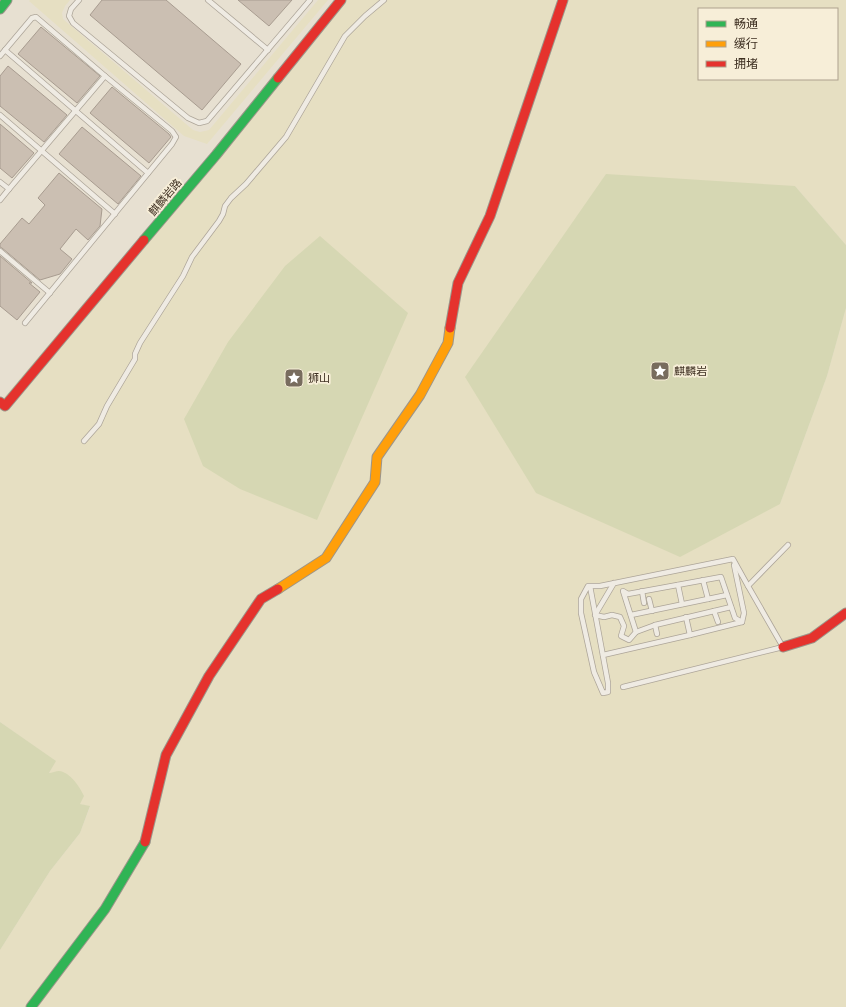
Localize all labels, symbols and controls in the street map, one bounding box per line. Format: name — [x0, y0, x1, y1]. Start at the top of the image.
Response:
legend — [698, 8, 838, 80]
text: 畅通 — [734, 16, 758, 31]
text: 缓行 — [734, 36, 758, 51]
text: 拥堵 — [734, 56, 758, 71]
street label: 麒麟岩路 — [145, 176, 185, 218]
place icon: 麒麟岩 — [649, 360, 671, 382]
place label: 麒麟岩 — [674, 364, 707, 378]
place icon: 狮山 — [283, 367, 305, 389]
place label: 狮山 — [308, 371, 330, 385]

